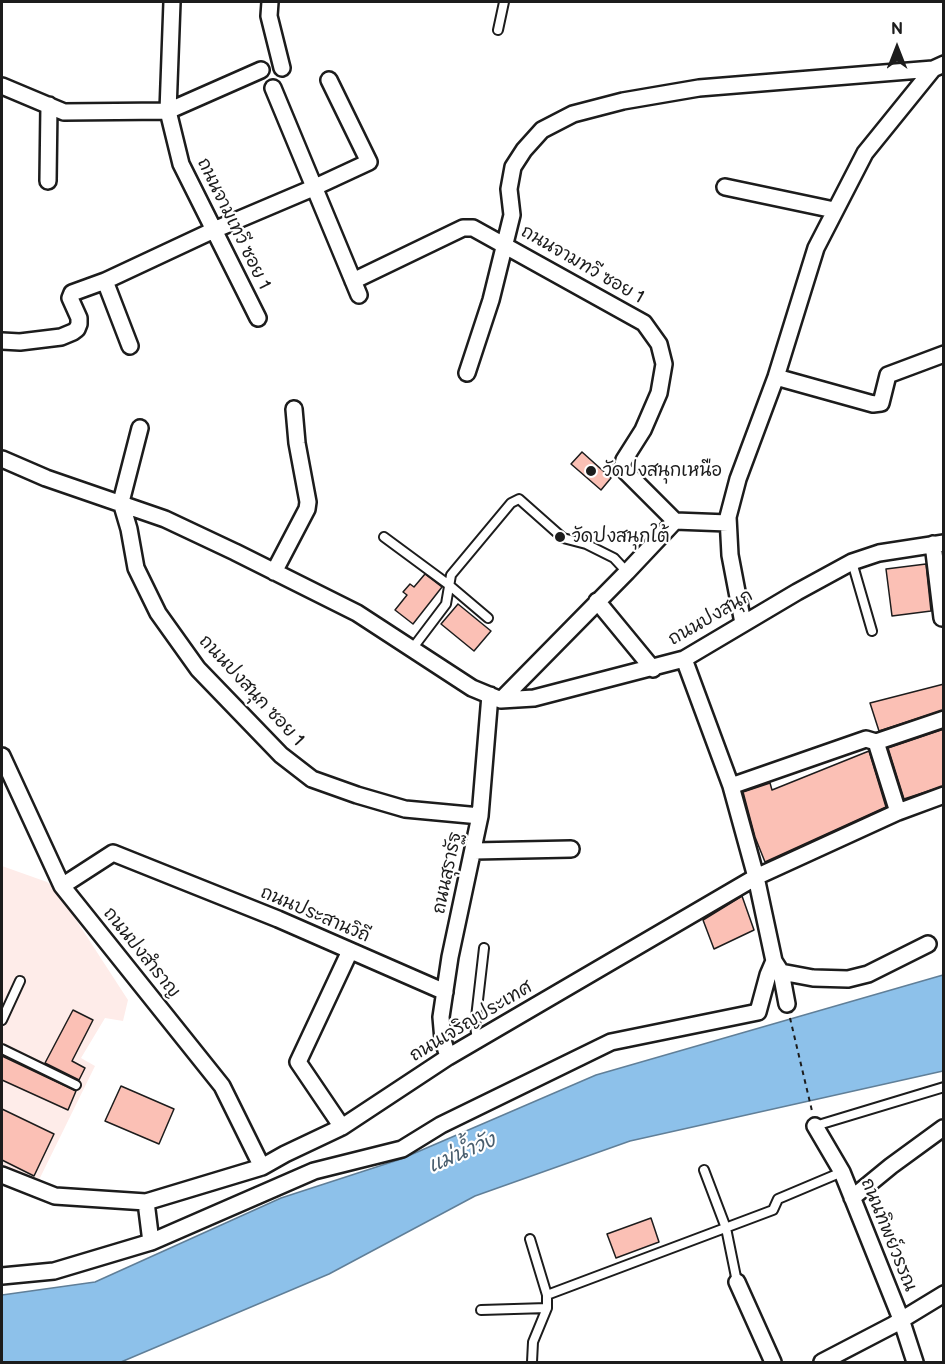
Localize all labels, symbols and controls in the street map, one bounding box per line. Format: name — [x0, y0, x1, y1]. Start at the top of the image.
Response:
north arrow — [867, 18, 927, 78]
text: N — [891, 20, 903, 39]
street label: ถนนจามเทวี ซอย 1 — [192, 155, 274, 293]
street label: ถนนจามทวี ซอย 1 — [517, 221, 647, 309]
place label: วัดปงสนุกเหนือ — [603, 460, 722, 482]
marker: วัดปงสนุกเหนือ — [584, 464, 598, 478]
place label: วัดปงสนุกใต้ — [572, 526, 670, 548]
marker: วัดปงสนุกใต้ — [553, 530, 567, 544]
street label: ถนนปงสนุก — [665, 585, 757, 651]
street label: ถนนปงสนุก ซอย 1 — [194, 631, 308, 751]
street label: ถนนสุรารัฐ — [429, 830, 467, 916]
street label: ถนนประสานวิถี — [257, 882, 373, 948]
street label: ถนนปงสำราญ — [98, 903, 184, 1003]
street label: ถนนเจริญประเทศ — [406, 977, 536, 1067]
water label: แม่น้ำวัง — [425, 1129, 499, 1179]
street label: ถนนทิพย์วรรณ — [855, 1175, 921, 1295]

